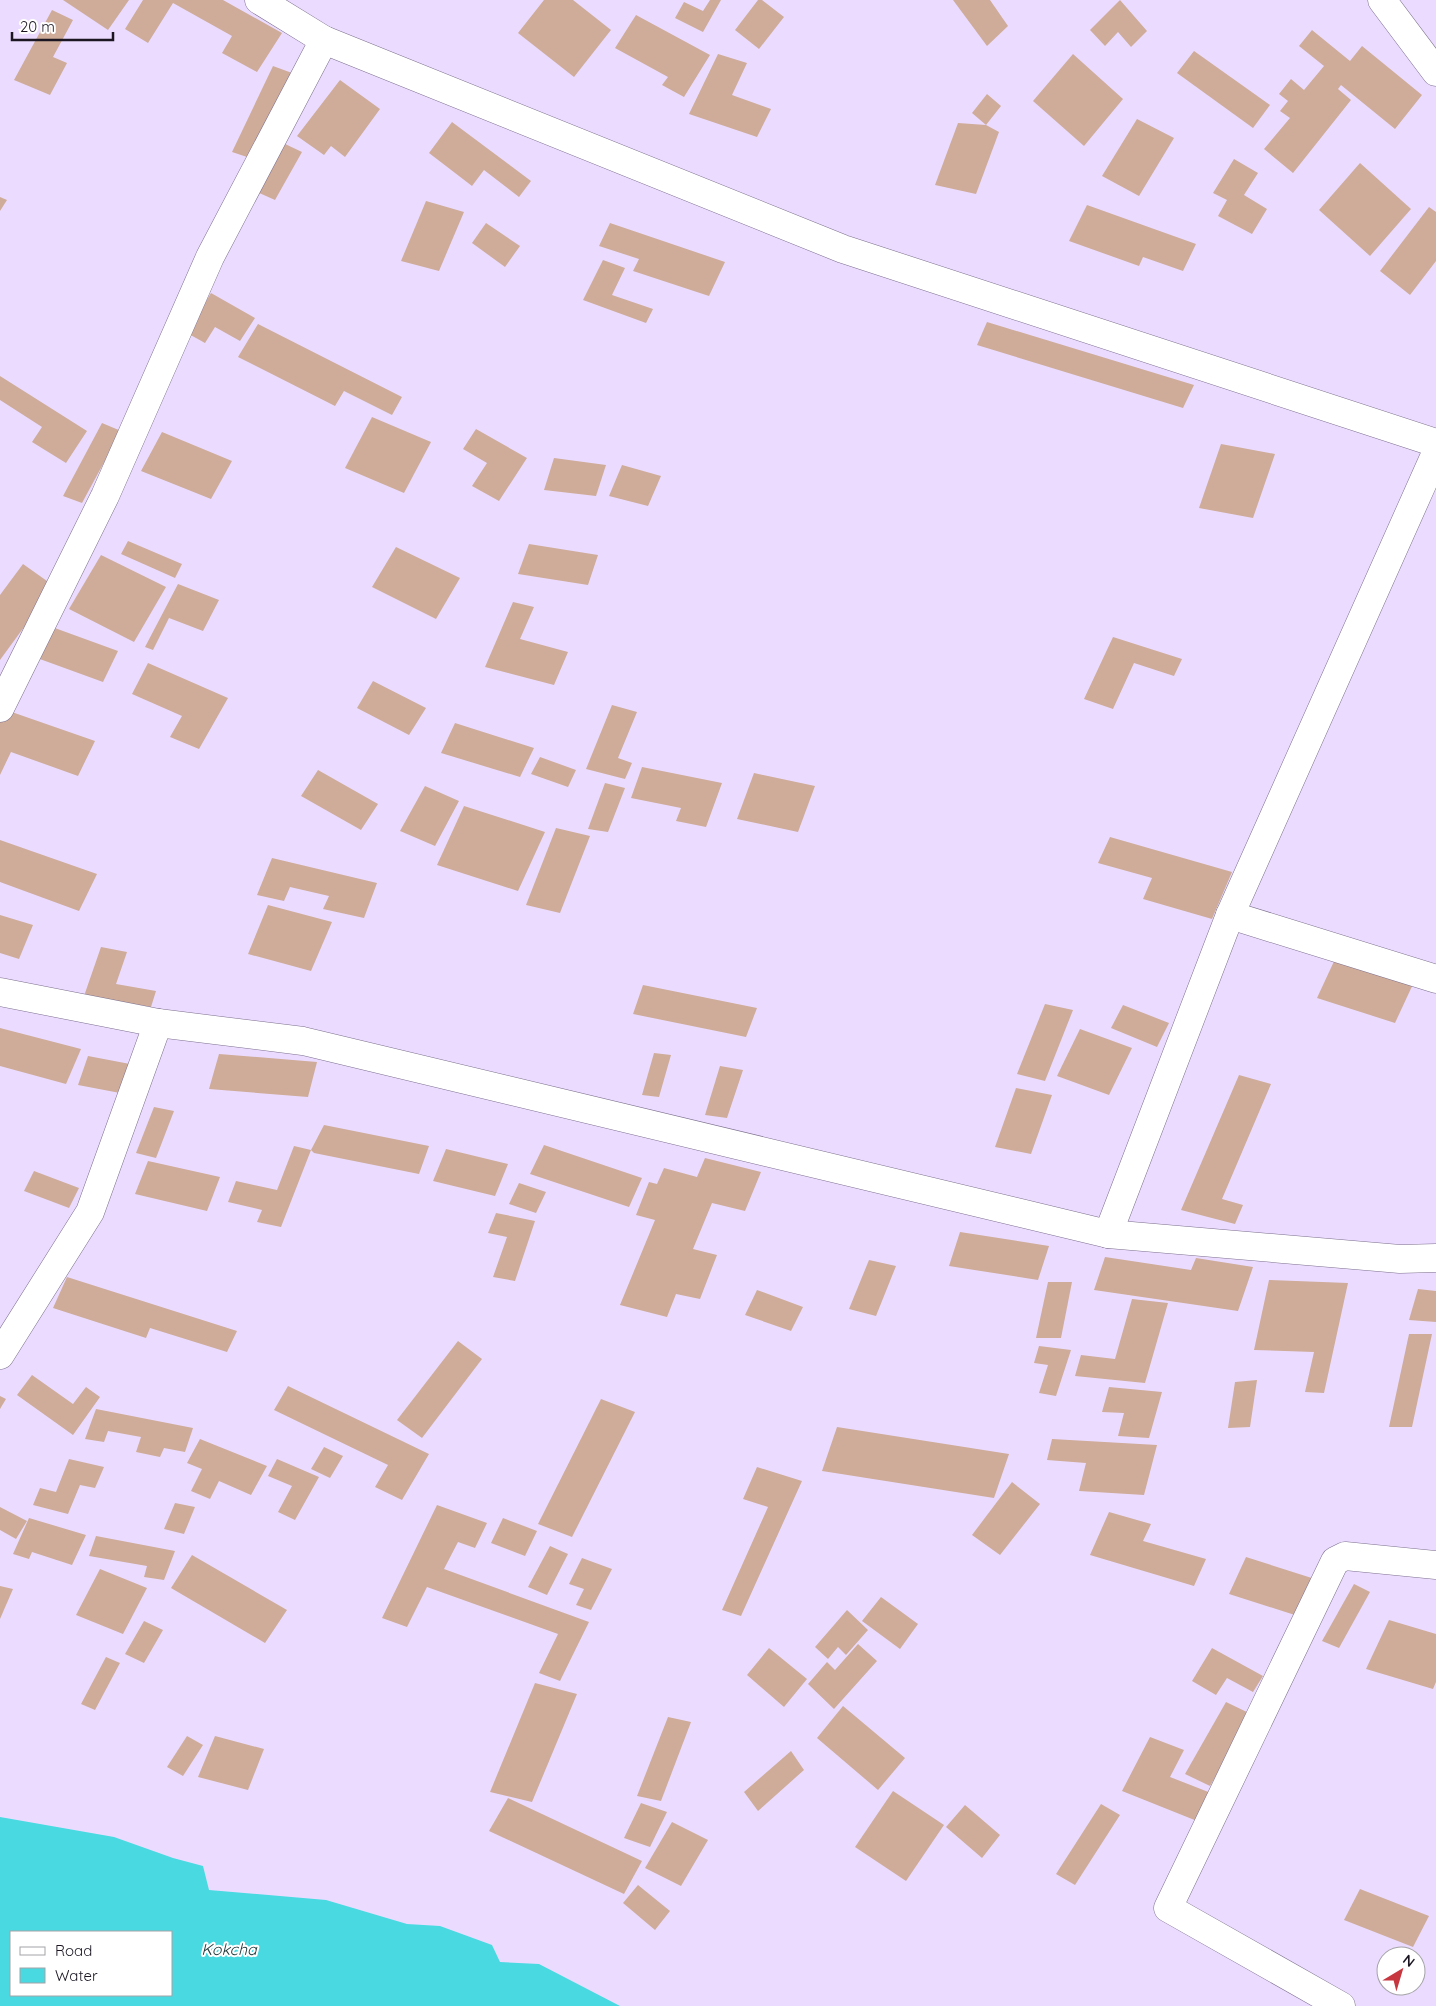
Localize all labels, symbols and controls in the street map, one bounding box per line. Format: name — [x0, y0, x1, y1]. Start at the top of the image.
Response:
scale bar — [12, 10, 114, 42]
text: 20 m — [20, 17, 55, 36]
legend — [10, 1931, 172, 1996]
water label: Kokcha — [201, 1939, 258, 1959]
text: Road — [55, 1941, 92, 1960]
north arrow — [1376, 1946, 1426, 1996]
text: N — [1399, 1950, 1419, 1971]
text: Water — [55, 1966, 98, 1985]

